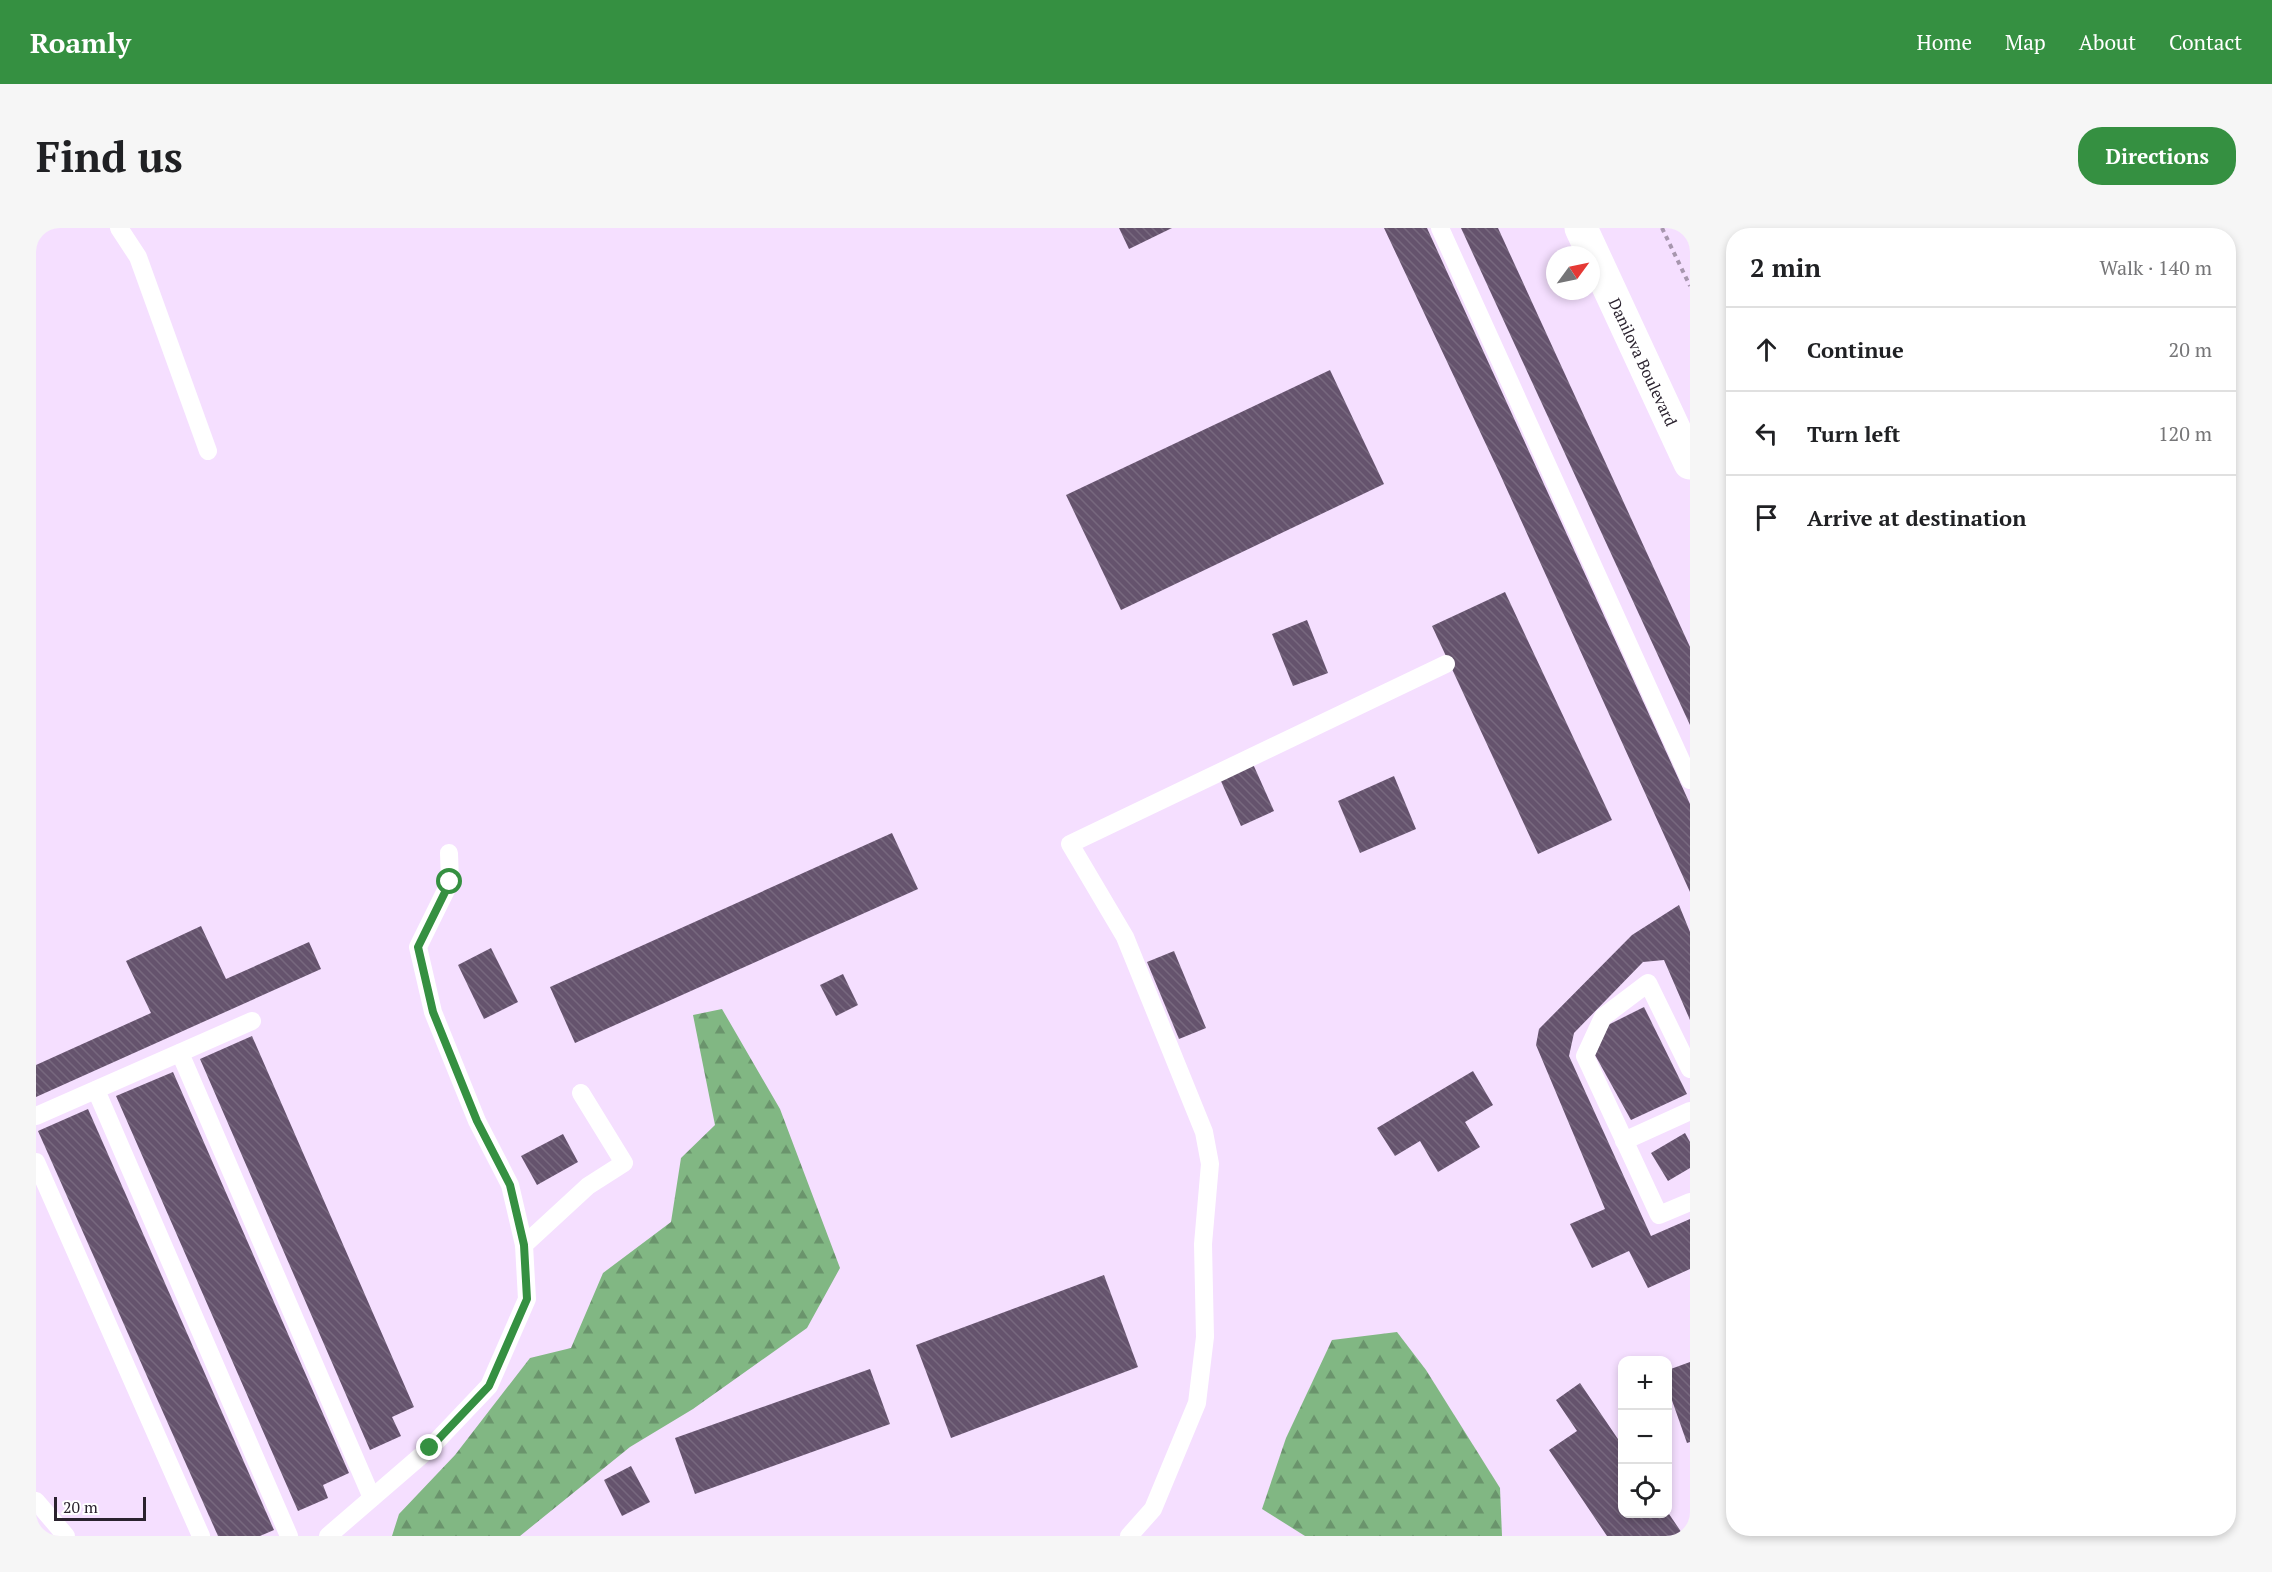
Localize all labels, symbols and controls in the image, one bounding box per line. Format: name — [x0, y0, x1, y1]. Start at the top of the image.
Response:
text: Roamly — [30, 24, 131, 61]
text: Home — [1916, 28, 1972, 56]
text: Map — [2005, 28, 2046, 56]
text: About — [2079, 28, 2136, 56]
text: Contact — [2169, 28, 2242, 56]
button: Directions — [2078, 127, 2236, 185]
text: Find us — [36, 128, 183, 184]
north arrow — [1546, 246, 1600, 300]
text: 2 min — [1750, 250, 1821, 284]
text: Walk · 140 m — [2100, 254, 2212, 281]
street label: Danilova Boulevard — [1604, 294, 1682, 430]
icon: ahead — [1750, 333, 1783, 366]
text: Continue — [1807, 335, 1904, 364]
text: 20 m — [2169, 336, 2212, 363]
icon: left — [1750, 417, 1783, 450]
text: Turn left — [1807, 419, 1900, 448]
text: 120 m — [2158, 420, 2212, 447]
icon: arrive — [1750, 501, 1783, 534]
text: Arrive at destination — [1807, 503, 2026, 532]
route start — [436, 868, 462, 894]
map controls — [1618, 1356, 1672, 1518]
button: + — [1618, 1356, 1672, 1410]
button: − — [1618, 1410, 1672, 1464]
route end — [416, 1434, 442, 1460]
button: locate — [1618, 1464, 1672, 1518]
scale bar — [54, 1494, 146, 1522]
text: 20 m — [63, 1496, 98, 1518]

